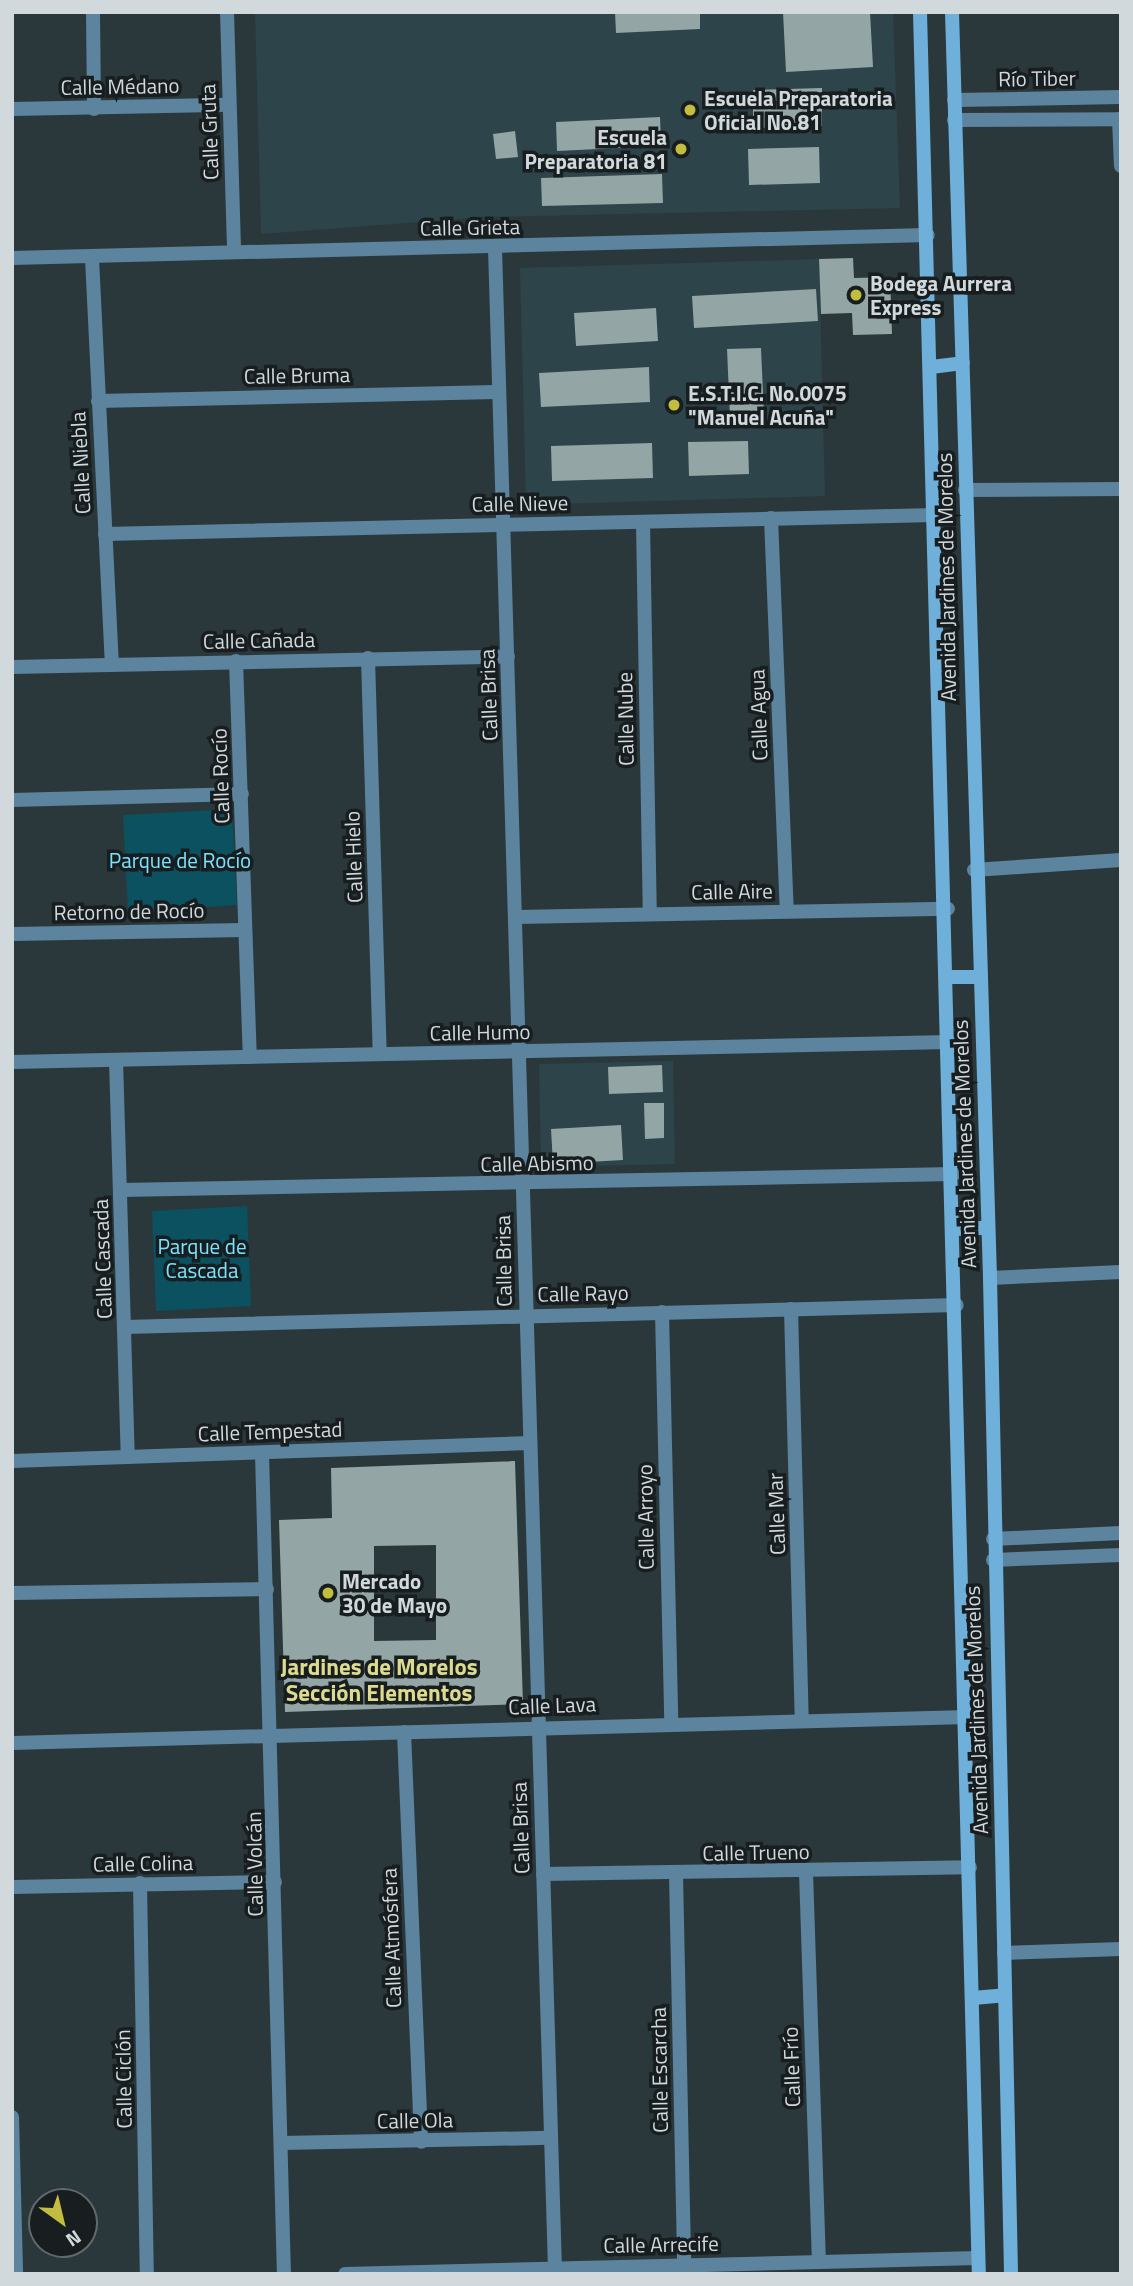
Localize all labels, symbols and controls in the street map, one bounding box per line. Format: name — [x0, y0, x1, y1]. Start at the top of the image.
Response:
street label: Río Tiber — [998, 65, 1076, 91]
street label: Calle Médano — [60, 72, 180, 100]
street label: Calle Gruta — [195, 84, 223, 180]
place label: Escuela Preparatoria Oficial No.81 — [704, 85, 893, 135]
marker: Escuela Preparatoria Oficial No.81 — [682, 102, 698, 118]
place label: Escuela Preparatoria 81 — [524, 124, 667, 174]
marker: Escuela Preparatoria 81 — [673, 141, 689, 157]
street label: Calle Grieta — [420, 214, 520, 240]
place label: Bodega Aurrera Express — [870, 270, 1012, 320]
marker: Bodega Aurrera Express — [848, 287, 864, 303]
street label: Calle Bruma — [244, 361, 350, 389]
place label: E.S.T.I.C. No.0075 "Manuel Acuña" — [688, 380, 847, 430]
marker: E.S.T.I.C. No.0075 "Manuel Acuña" — [666, 397, 682, 413]
street label: Calle Niebla — [65, 411, 95, 515]
street label: Avenida Jardines de Morelos — [931, 452, 961, 702]
street label: Calle Nieve — [471, 490, 569, 516]
street label: Calle Cañada — [203, 626, 315, 654]
street label: Calle Brisa — [474, 649, 502, 741]
street label: Calle Agua — [744, 669, 772, 761]
street label: Calle Nube — [612, 672, 638, 766]
street label: Calle Rocío — [206, 728, 234, 824]
street label: Calle Hielo — [339, 810, 367, 904]
park label: Parque de Rocío — [109, 847, 251, 873]
street label: Calle Aire — [691, 878, 773, 904]
street label: Retorno de Rocío — [53, 897, 205, 925]
street label: Calle Humo — [429, 1019, 531, 1045]
street label: Avenida Jardines de Morelos — [947, 1019, 981, 1269]
street label: Calle Abismo — [480, 1149, 594, 1177]
street label: Calle Cascada — [87, 1199, 117, 1319]
street label: Calle Brisa — [490, 1215, 516, 1307]
park label: Parque de Cascada — [158, 1233, 246, 1283]
street label: Calle Rayo — [537, 1280, 629, 1306]
street label: Calle Tempestad — [197, 1416, 343, 1446]
street label: Calle Arroyo — [631, 1464, 659, 1570]
street label: Calle Mar — [762, 1472, 790, 1556]
place label: Mercado 30 de Mayo — [342, 1568, 447, 1618]
marker: Mercado 30 de Mayo — [320, 1585, 336, 1601]
street label: Avenida Jardines de Morelos — [959, 1585, 993, 1835]
district label: Jardines de Morelos Sección Elementos — [280, 1653, 478, 1707]
street label: Calle Lava — [508, 1691, 596, 1719]
street label: Calle Brisa — [506, 1782, 534, 1874]
street label: Calle Volcán — [240, 1811, 268, 1917]
street label: Calle Trueno — [702, 1838, 810, 1866]
street label: Calle Colina — [93, 1850, 193, 1876]
street label: Calle Atmósfera — [376, 1868, 406, 2008]
street label: Calle Escarcha — [645, 2007, 673, 2133]
street label: Calle Frío — [777, 2026, 805, 2108]
street label: Calle Ciclón — [110, 2029, 136, 2129]
street label: Calle Ola — [377, 2107, 453, 2133]
north arrow — [28, 2188, 98, 2258]
text: N — [60, 2223, 87, 2255]
street label: Calle Arrecife — [603, 2230, 719, 2258]

